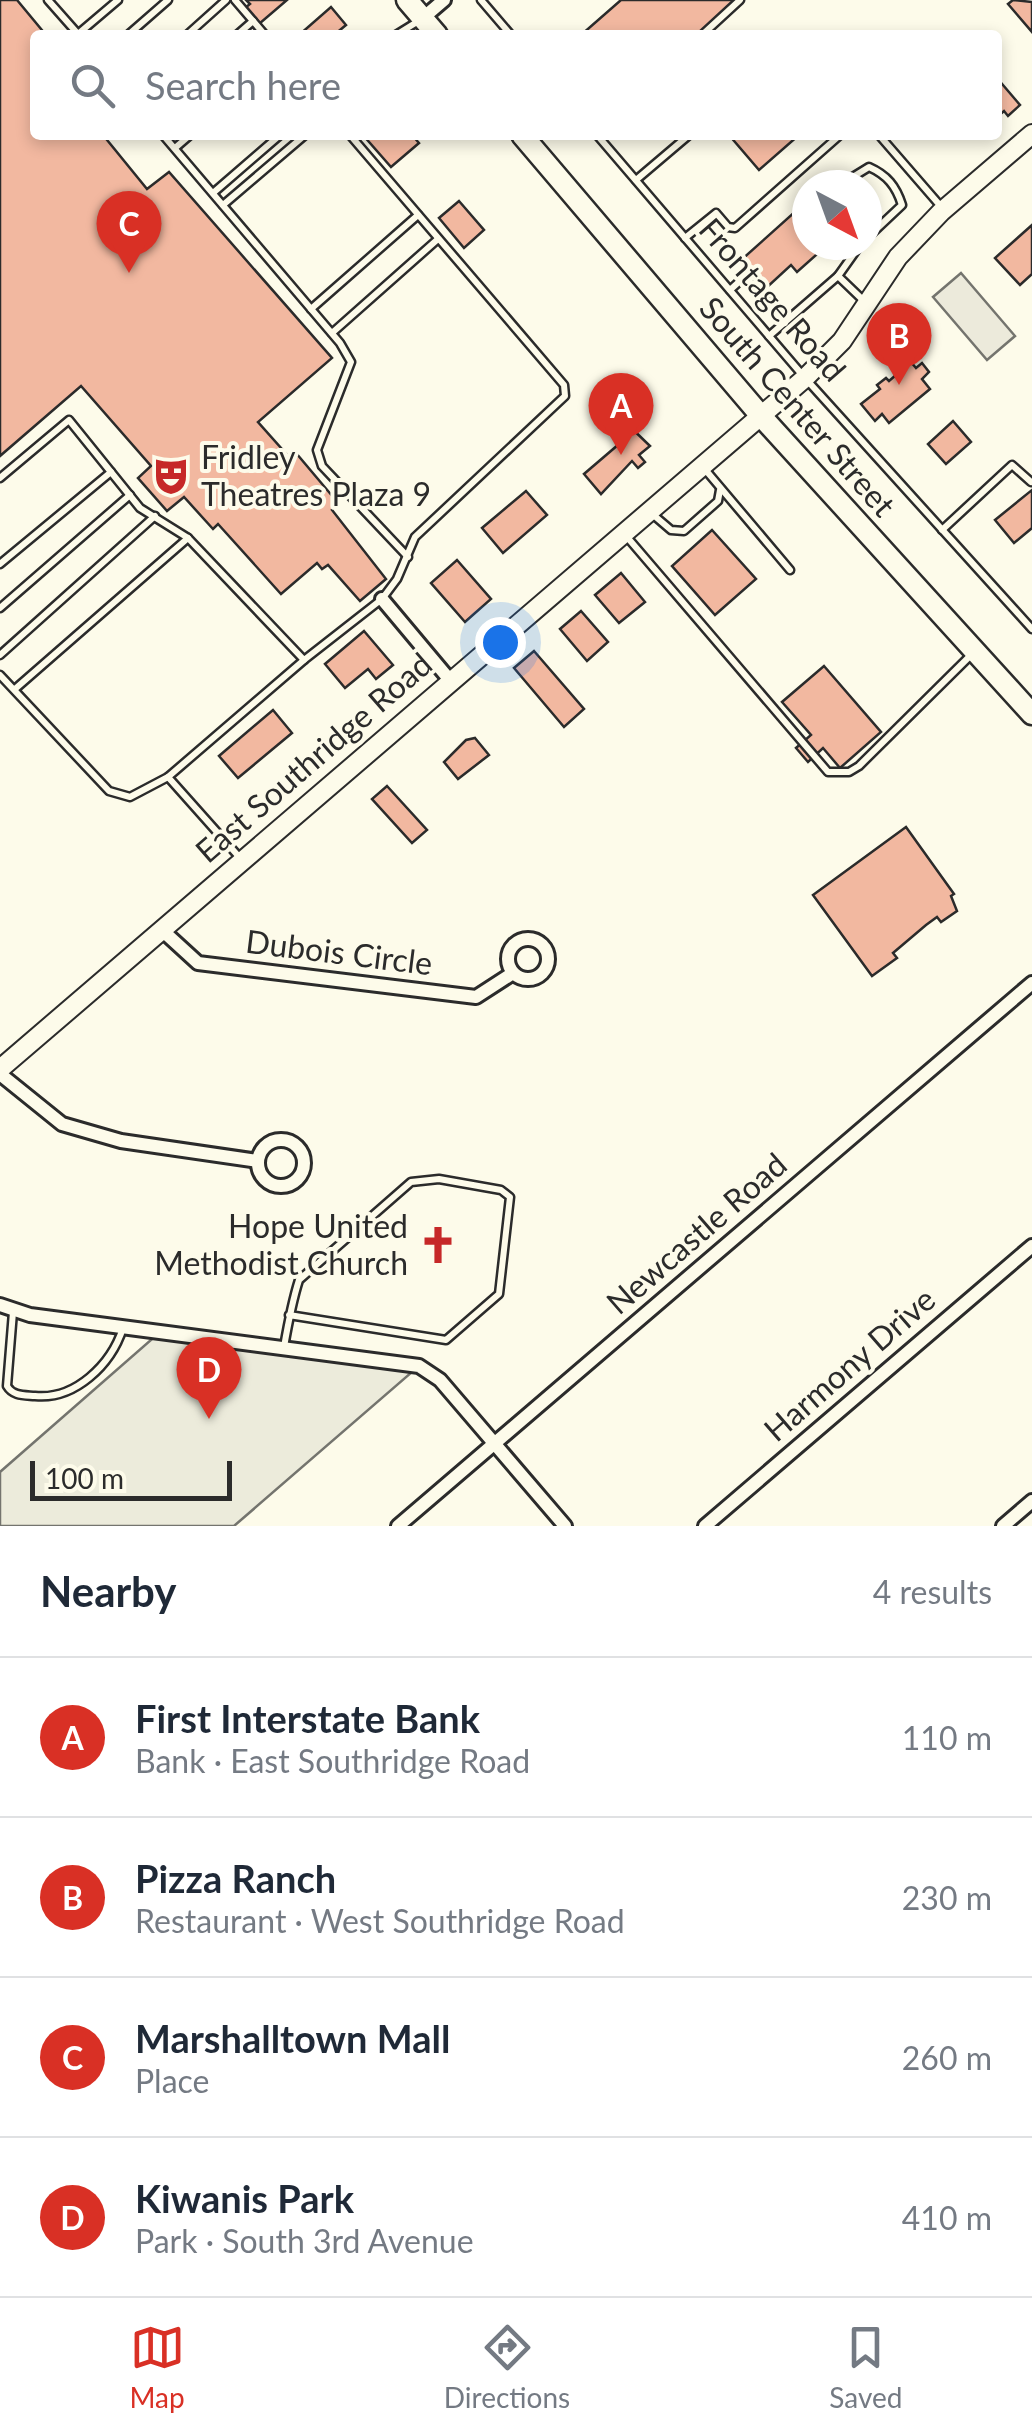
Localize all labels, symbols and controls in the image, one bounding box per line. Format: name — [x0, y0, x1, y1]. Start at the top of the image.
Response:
search box — [30, 30, 1002, 140]
icon: search — [65, 58, 120, 113]
text: Search here — [145, 62, 341, 108]
north arrow — [792, 170, 882, 260]
pin: C — [96, 190, 162, 273]
street label: Frontage Road — [692, 210, 855, 389]
street label: South Center Street — [692, 288, 904, 524]
pin: B — [866, 302, 932, 385]
pin: A — [588, 372, 654, 455]
place label: Fridley Theatres Plaza 9 — [201, 437, 431, 513]
theatre icon: Fridley Theatres Plaza 9 — [150, 455, 192, 497]
your location — [475, 617, 526, 668]
street label: East Southridge Road — [187, 644, 439, 870]
street label: Dubois Circle — [244, 921, 435, 982]
street label: Newcastle Road — [598, 1144, 794, 1322]
place label: Hope United Methodist Church — [154, 1206, 408, 1282]
church icon: Hope United Methodist Church — [417, 1224, 459, 1266]
street label: Harmony Drive — [756, 1279, 942, 1449]
pin: D — [176, 1336, 242, 1419]
scale bar — [30, 1456, 232, 1500]
text: 100 m — [45, 1461, 124, 1495]
text: Nearby — [40, 1566, 177, 1616]
text: 4 results — [873, 1572, 992, 1611]
text: First Interstate Bank — [135, 1695, 480, 1741]
text: A — [61, 1718, 84, 1757]
text: 110 m — [902, 1718, 992, 1757]
text: Bank · East Southridge Road — [135, 1741, 530, 1780]
text: Pizza Ranch — [135, 1855, 336, 1901]
text: B — [62, 1878, 83, 1917]
text: 230 m — [902, 1878, 992, 1917]
text: Restaurant · West Southridge Road — [135, 1901, 625, 1940]
text: Marshalltown Mall — [135, 2015, 450, 2061]
text: C — [62, 2038, 83, 2077]
text: 260 m — [902, 2038, 992, 2077]
text: Place — [135, 2061, 209, 2100]
text: Kiwanis Park — [135, 2175, 354, 2221]
text: D — [60, 2198, 85, 2237]
text: 410 m — [902, 2198, 992, 2237]
text: Park · South 3rd Avenue — [135, 2221, 474, 2260]
tab: Map — [130, 2320, 185, 2414]
tab: Directions — [444, 2320, 570, 2414]
tab: Saved — [829, 2320, 902, 2414]

